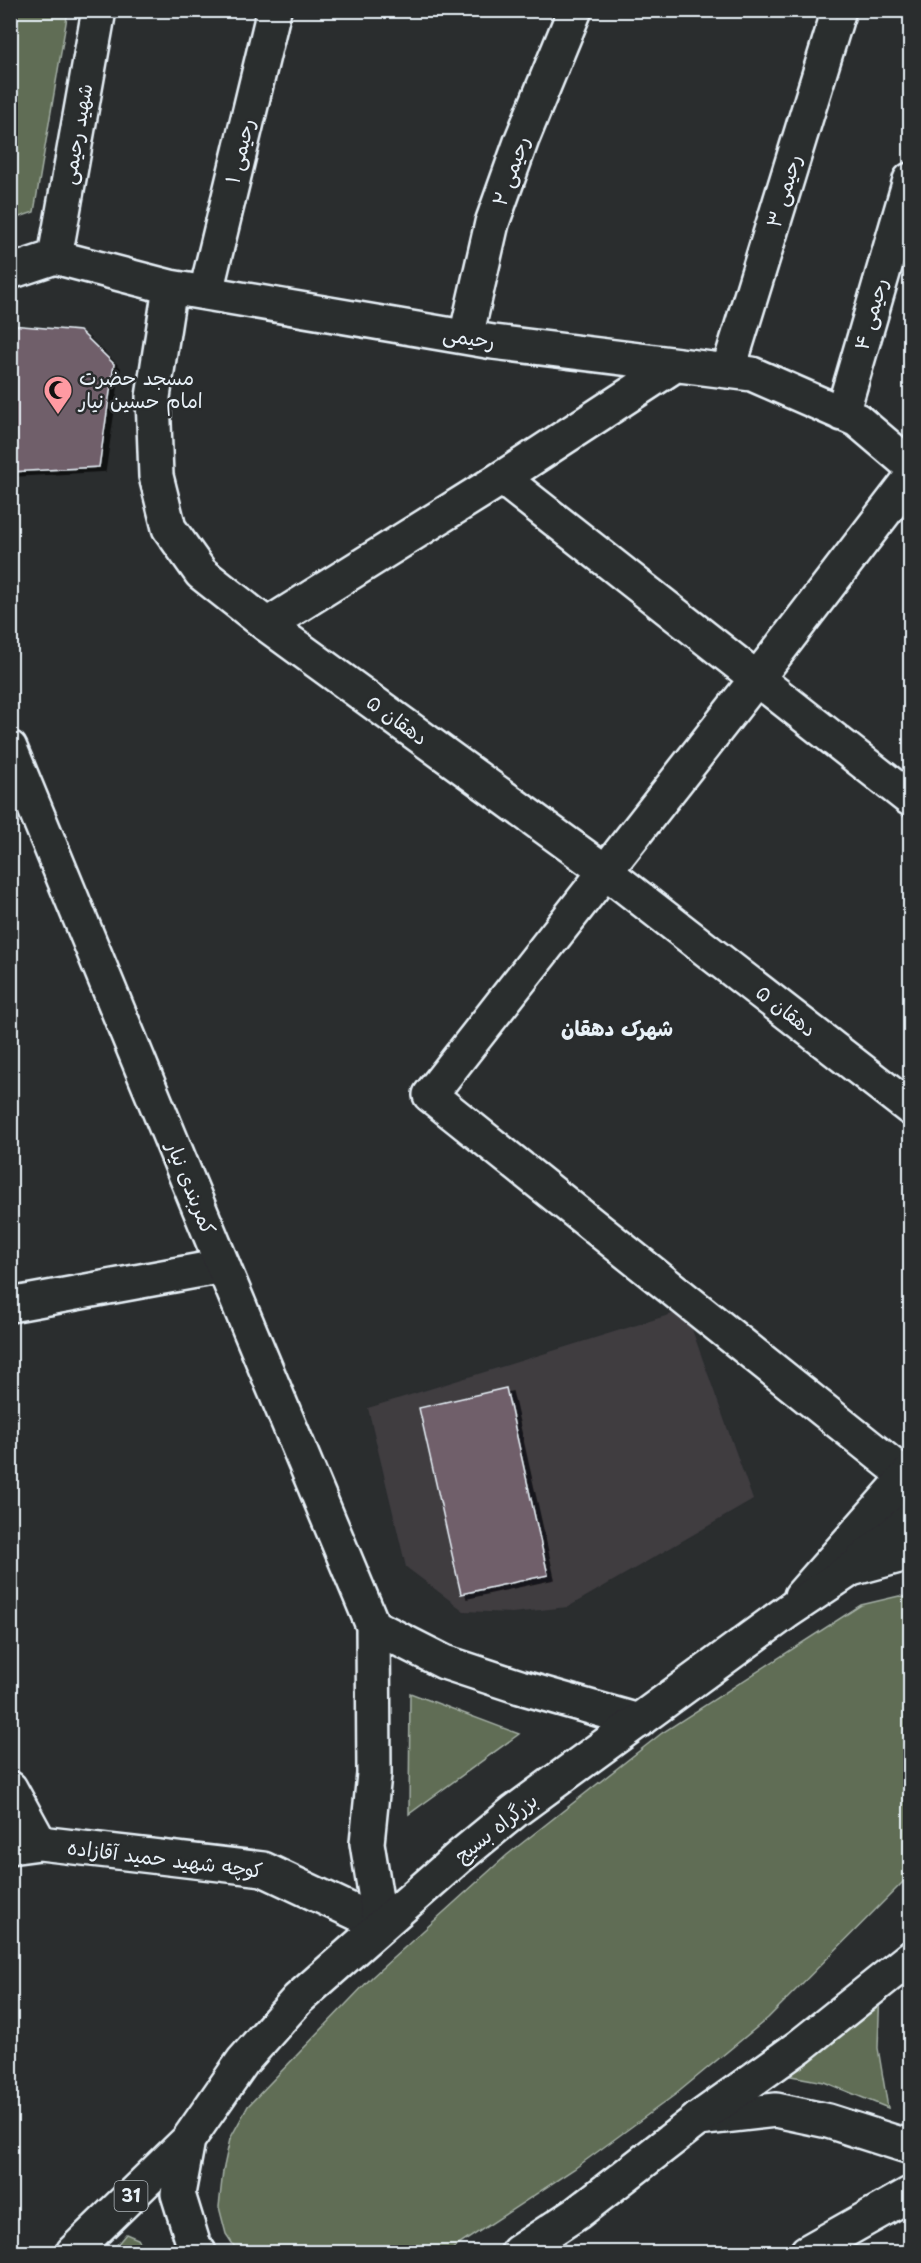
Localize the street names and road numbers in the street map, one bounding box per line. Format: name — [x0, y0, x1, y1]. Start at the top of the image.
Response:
street label: شهید رحیمی — [52, 81, 100, 187]
street label: رحیمی ۱ — [216, 115, 262, 187]
street label: رحیمی ۲ — [484, 131, 537, 210]
street label: رحیمی ۳ — [758, 150, 808, 231]
street label: رحیمی ۴ — [845, 274, 895, 353]
street label: رحیمی — [441, 318, 497, 356]
street label: دهقان ۵ — [361, 687, 435, 752]
street label: دهقان ۵ — [750, 977, 823, 1044]
street label: کمربندی نیار — [159, 1135, 224, 1239]
street label: بزرگراه بسیج — [447, 1785, 543, 1869]
street label: کوچه شهید حمید آقازاده — [66, 1831, 265, 1885]
road number: 31 — [114, 2181, 148, 2211]

